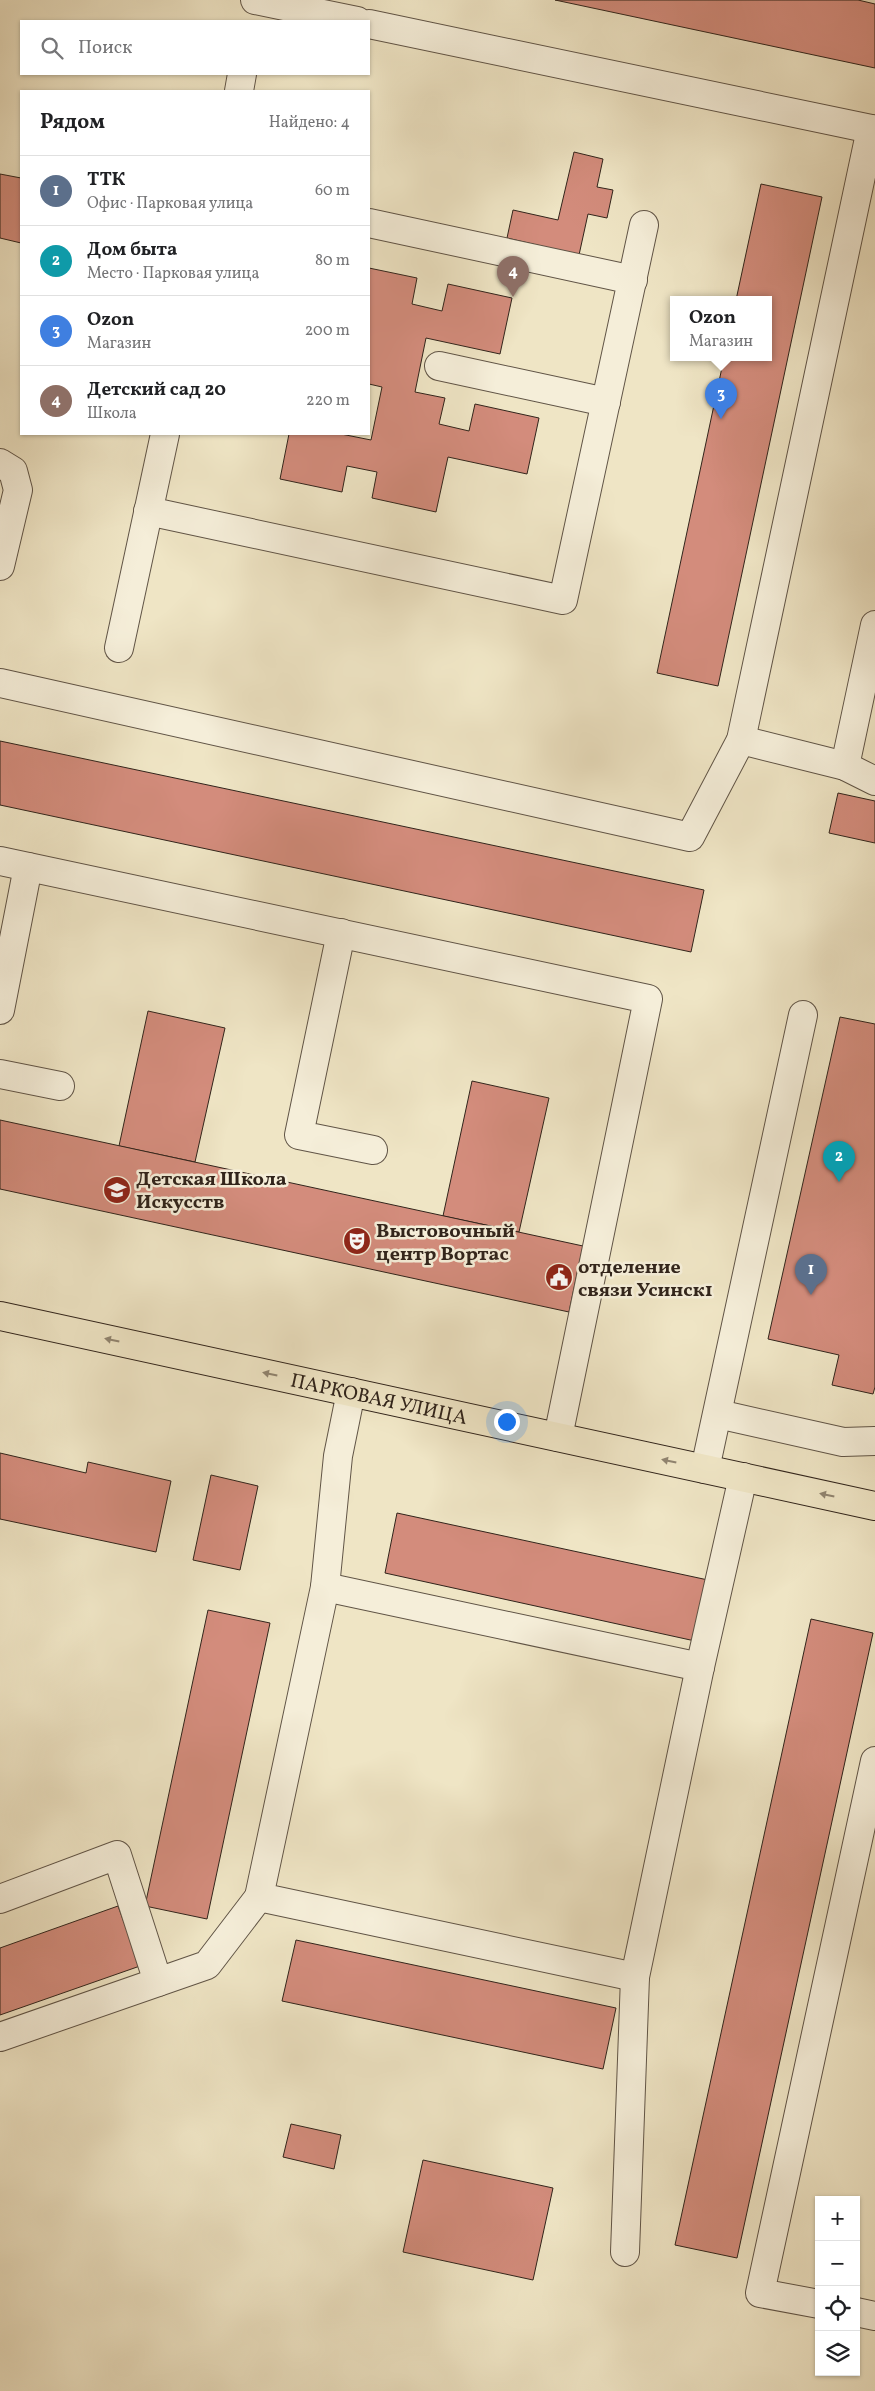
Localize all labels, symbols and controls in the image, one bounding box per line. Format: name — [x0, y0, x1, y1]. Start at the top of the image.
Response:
search box — [20, 20, 370, 75]
icon: search — [38, 34, 66, 62]
text: Поиск — [78, 35, 132, 61]
text: Рядом — [40, 108, 105, 137]
text: Найдено: 4 — [269, 112, 350, 134]
text: ТТК — [87, 167, 125, 193]
text: 1 — [53, 180, 59, 202]
text: 60 m — [315, 180, 350, 202]
text: Офис · Парковая улица — [87, 193, 253, 215]
text: Дом быта — [87, 237, 177, 263]
text: 2 — [52, 250, 60, 272]
text: 80 m — [315, 250, 350, 272]
pin: 4 — [497, 256, 529, 297]
text: Место · Парковая улица — [87, 263, 259, 285]
popup — [670, 296, 772, 361]
text: Ozon — [689, 305, 736, 331]
text: Ozon — [87, 307, 134, 333]
text: 3 — [52, 320, 60, 342]
text: 200 m — [305, 320, 350, 342]
text: Магазин — [689, 331, 753, 353]
text: Магазин — [87, 333, 151, 355]
text: Детский сад 20 — [87, 377, 226, 403]
pin: 3 — [705, 378, 737, 419]
text: 4 — [51, 390, 61, 412]
text: 220 m — [306, 390, 350, 412]
text: Школа — [87, 403, 137, 425]
pin: 2 — [823, 1141, 855, 1182]
place label: Детская Школа Искусств — [136, 1166, 287, 1217]
school or university icon: Детская Школа Искусств — [102, 1175, 132, 1205]
place label: Выстовочный центр Вортас — [376, 1218, 515, 1269]
theatre icon: Выстовочный центр Вортас — [342, 1226, 372, 1256]
place label: отделение связи Усинск1 — [578, 1254, 713, 1305]
pin: 1 — [795, 1254, 827, 1295]
public building icon: отделение связи Усинск1 — [544, 1262, 574, 1292]
one-way arrow — [104, 1336, 119, 1344]
street label: ПАРКОВАЯ УЛИЦА — [288, 1367, 470, 1433]
one-way arrow — [262, 1370, 278, 1378]
your location — [494, 1409, 520, 1435]
one-way arrow — [661, 1457, 676, 1465]
one-way arrow — [820, 1491, 835, 1499]
map controls — [815, 2196, 860, 2376]
button: + — [815, 2196, 860, 2241]
button: − — [815, 2241, 860, 2286]
button: locate — [815, 2286, 860, 2331]
button: layers — [815, 2331, 860, 2376]

